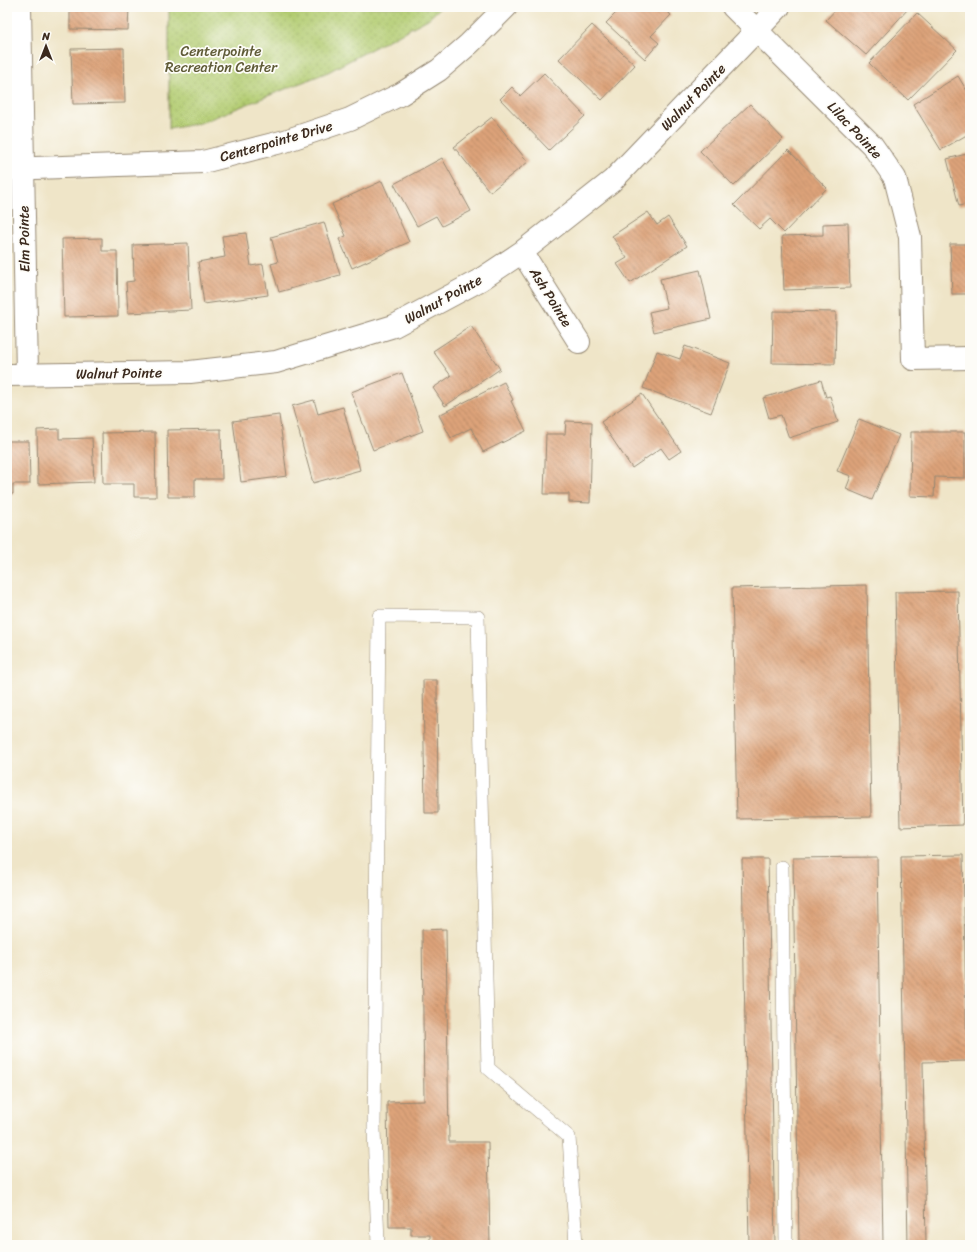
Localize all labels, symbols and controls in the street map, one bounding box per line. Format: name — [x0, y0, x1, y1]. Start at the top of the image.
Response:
north arrow — [26, 26, 66, 66]
text: N — [41, 27, 50, 46]
park label: Centerpointe Recreation Center — [165, 39, 278, 80]
street label: Walnut Pointe — [654, 58, 732, 137]
street label: Lilac Pointe — [821, 96, 888, 165]
street label: Centerpointe Drive — [217, 113, 336, 170]
street label: Elm Pointe — [11, 205, 38, 272]
street label: Ash Pointe — [522, 262, 579, 332]
street label: Walnut Pointe — [399, 268, 487, 331]
street label: Walnut Pointe — [76, 360, 162, 387]

